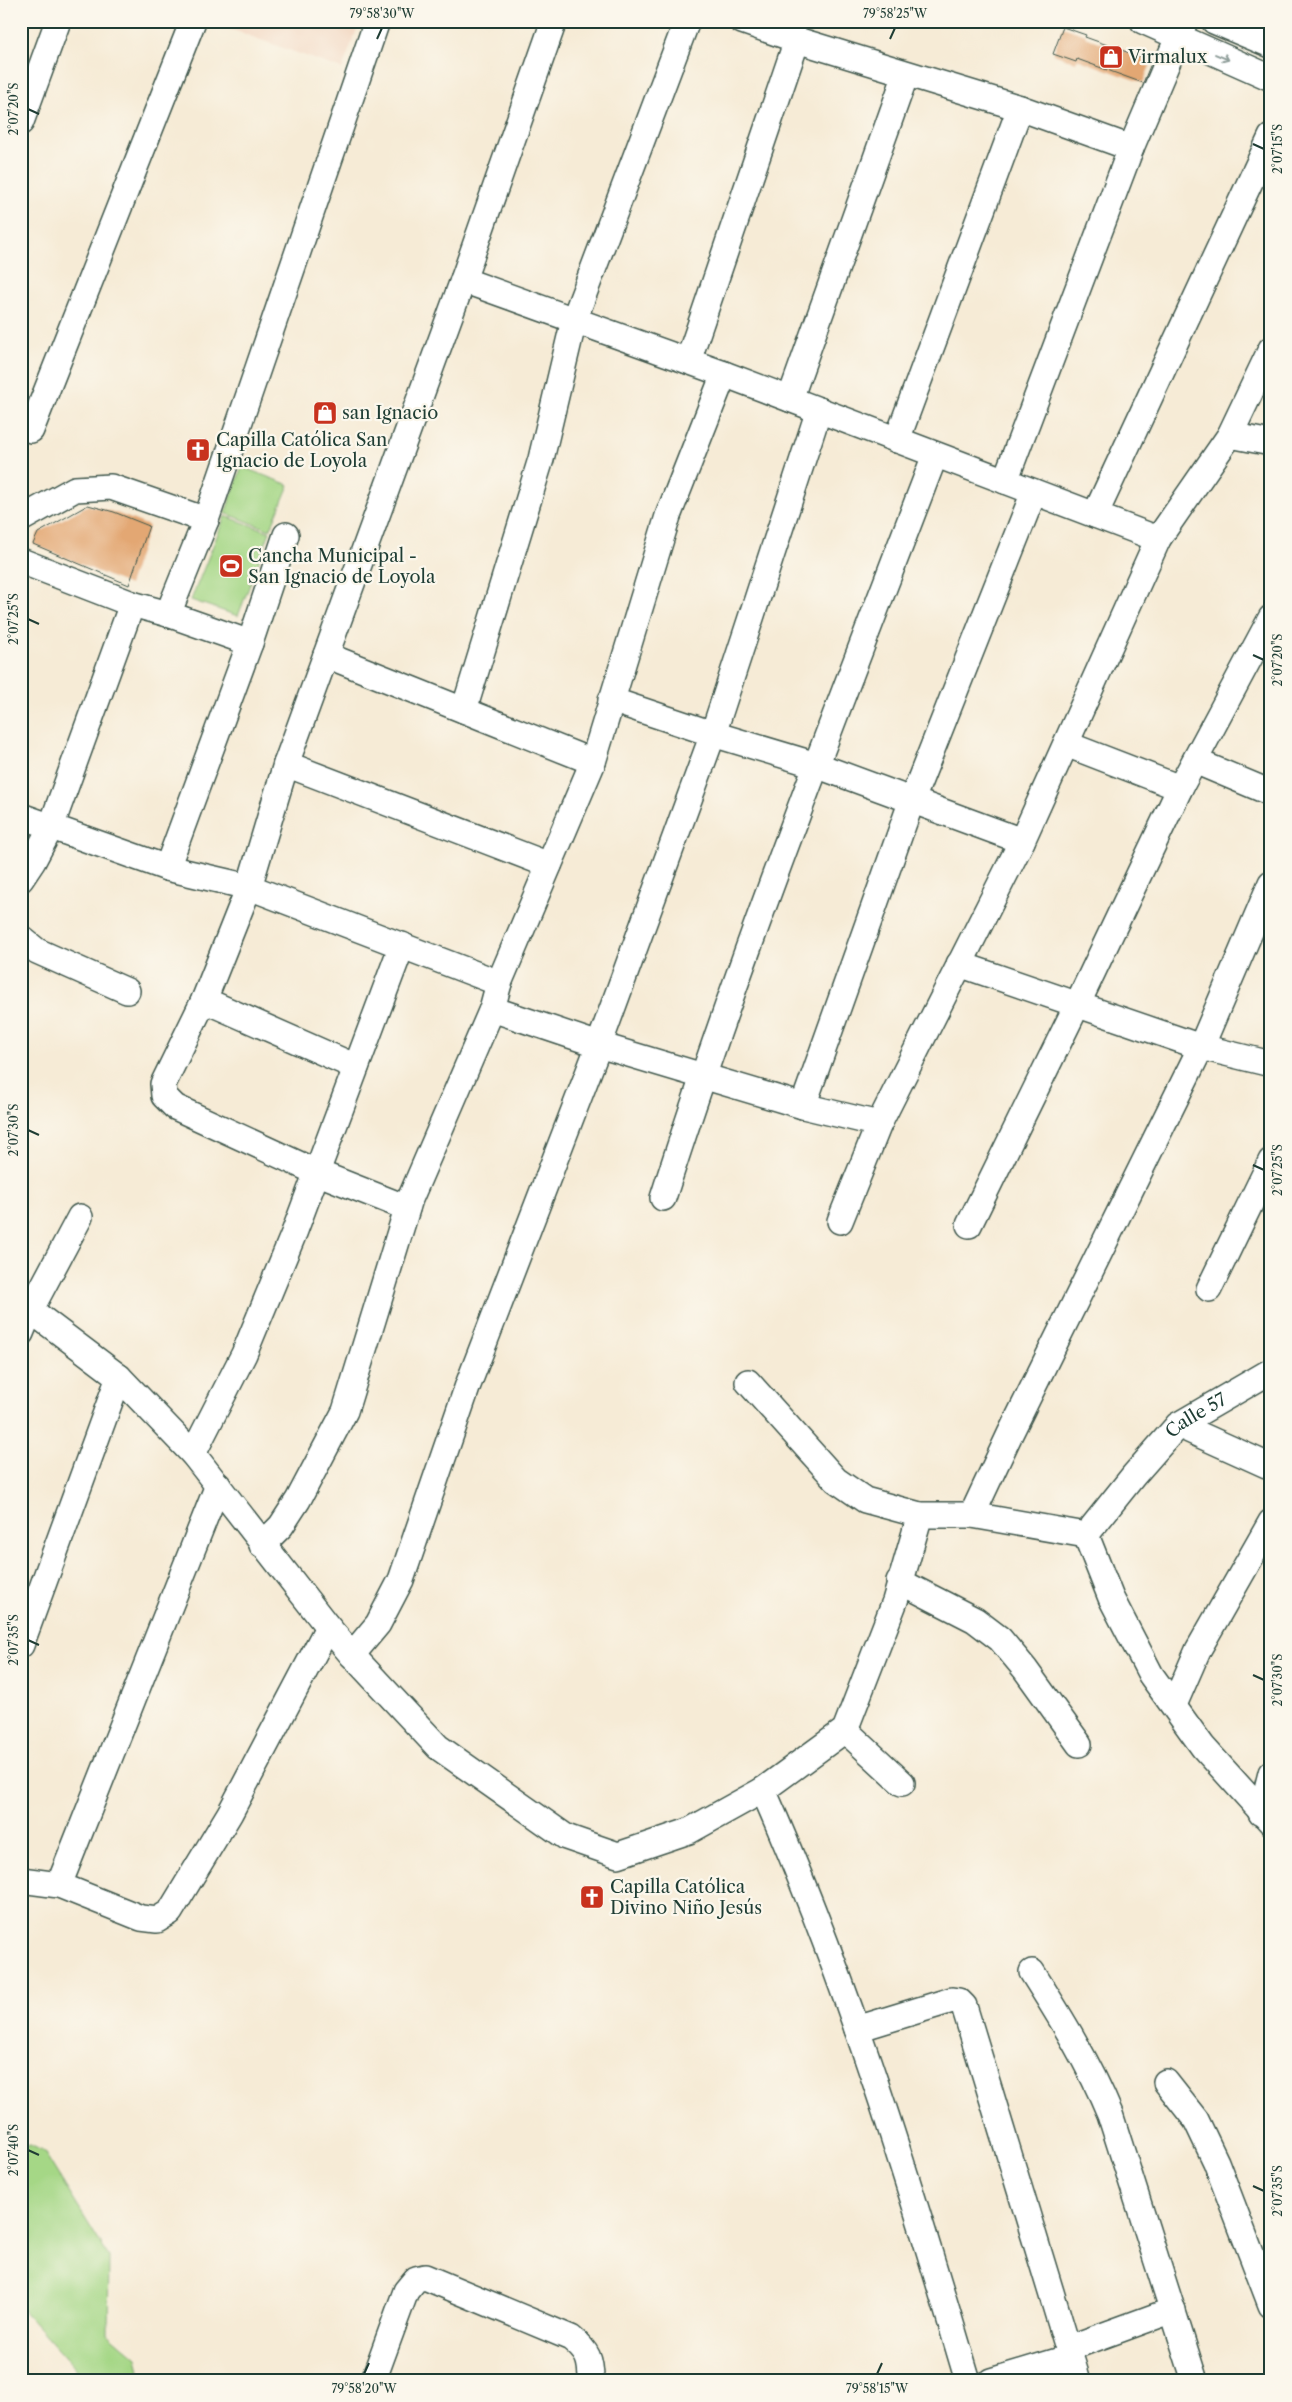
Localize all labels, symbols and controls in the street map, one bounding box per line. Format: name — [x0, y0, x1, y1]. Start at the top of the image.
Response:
text: 79°58'30"W — [350, 6, 415, 21]
text: 79°58'25"W — [863, 6, 928, 21]
shop icon: Virmalux — [1098, 44, 1124, 70]
place label: Virmalux — [1127, 46, 1208, 68]
one-way arrow — [1214, 52, 1229, 62]
text: 2°07'20"S — [6, 82, 21, 136]
text: 2°07'15"S — [1270, 124, 1285, 174]
shop icon: san Ignacio — [312, 400, 338, 426]
place label: san Ignacio — [342, 402, 438, 424]
place label: Capilla Católica San Ignacio de Loyola — [216, 429, 387, 472]
church icon: Capilla Católica San Ignacio de Loyola — [185, 437, 211, 463]
place label: Cancha Municipal - San Ignacio de Loyola — [248, 545, 436, 588]
sports icon: Cancha Municipal - San Ignacio de Loyola — [218, 553, 244, 579]
text: 2°07'25"S — [6, 593, 21, 645]
text: 2°07'20"S — [1270, 633, 1285, 687]
text: 2°07'30"S — [6, 1104, 21, 1156]
text: 2°07'25"S — [1270, 1144, 1285, 1196]
street label: Calle 57 — [1161, 1388, 1231, 1442]
text: 2°07'35"S — [6, 1614, 21, 1666]
text: 2°07'30"S — [1270, 1654, 1285, 1706]
place label: Capilla Católica Divino Niño Jesús — [610, 1876, 762, 1919]
church icon: Capilla Católica Divino Niño Jesús — [579, 1884, 605, 1910]
text: 2°07'40"S — [6, 2124, 21, 2176]
text: 2°07'35"S — [1270, 2165, 1285, 2217]
text: 79°58'20"W — [331, 2381, 397, 2396]
text: 79°58'15"W — [846, 2381, 909, 2396]

